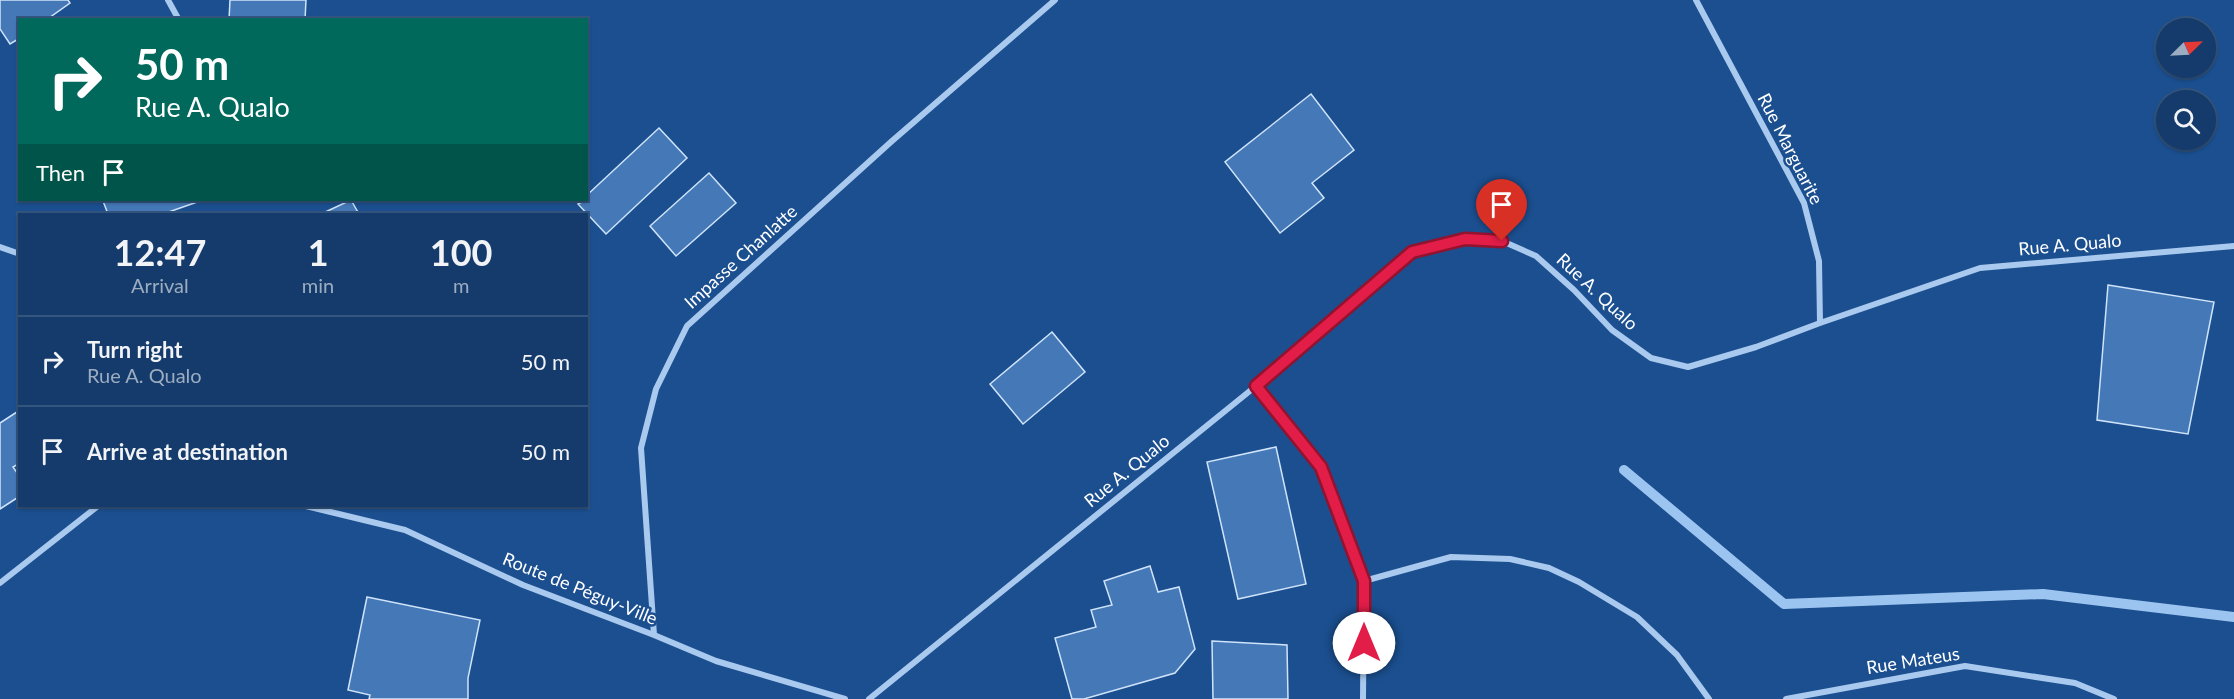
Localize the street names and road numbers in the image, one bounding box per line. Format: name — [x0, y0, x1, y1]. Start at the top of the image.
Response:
street label: Rue Marguarite — [1753, 89, 1828, 208]
street label: Impasse Chanlatte — [679, 200, 801, 313]
street label: Rue A. Qualo — [2018, 229, 2122, 259]
street label: Rue A. Qualo — [1552, 248, 1643, 335]
street label: Rue A. Qualo — [1079, 429, 1173, 511]
street label: Route de Péguy-Ville — [500, 547, 661, 629]
street label: Rue Mateus — [1865, 642, 1961, 678]

